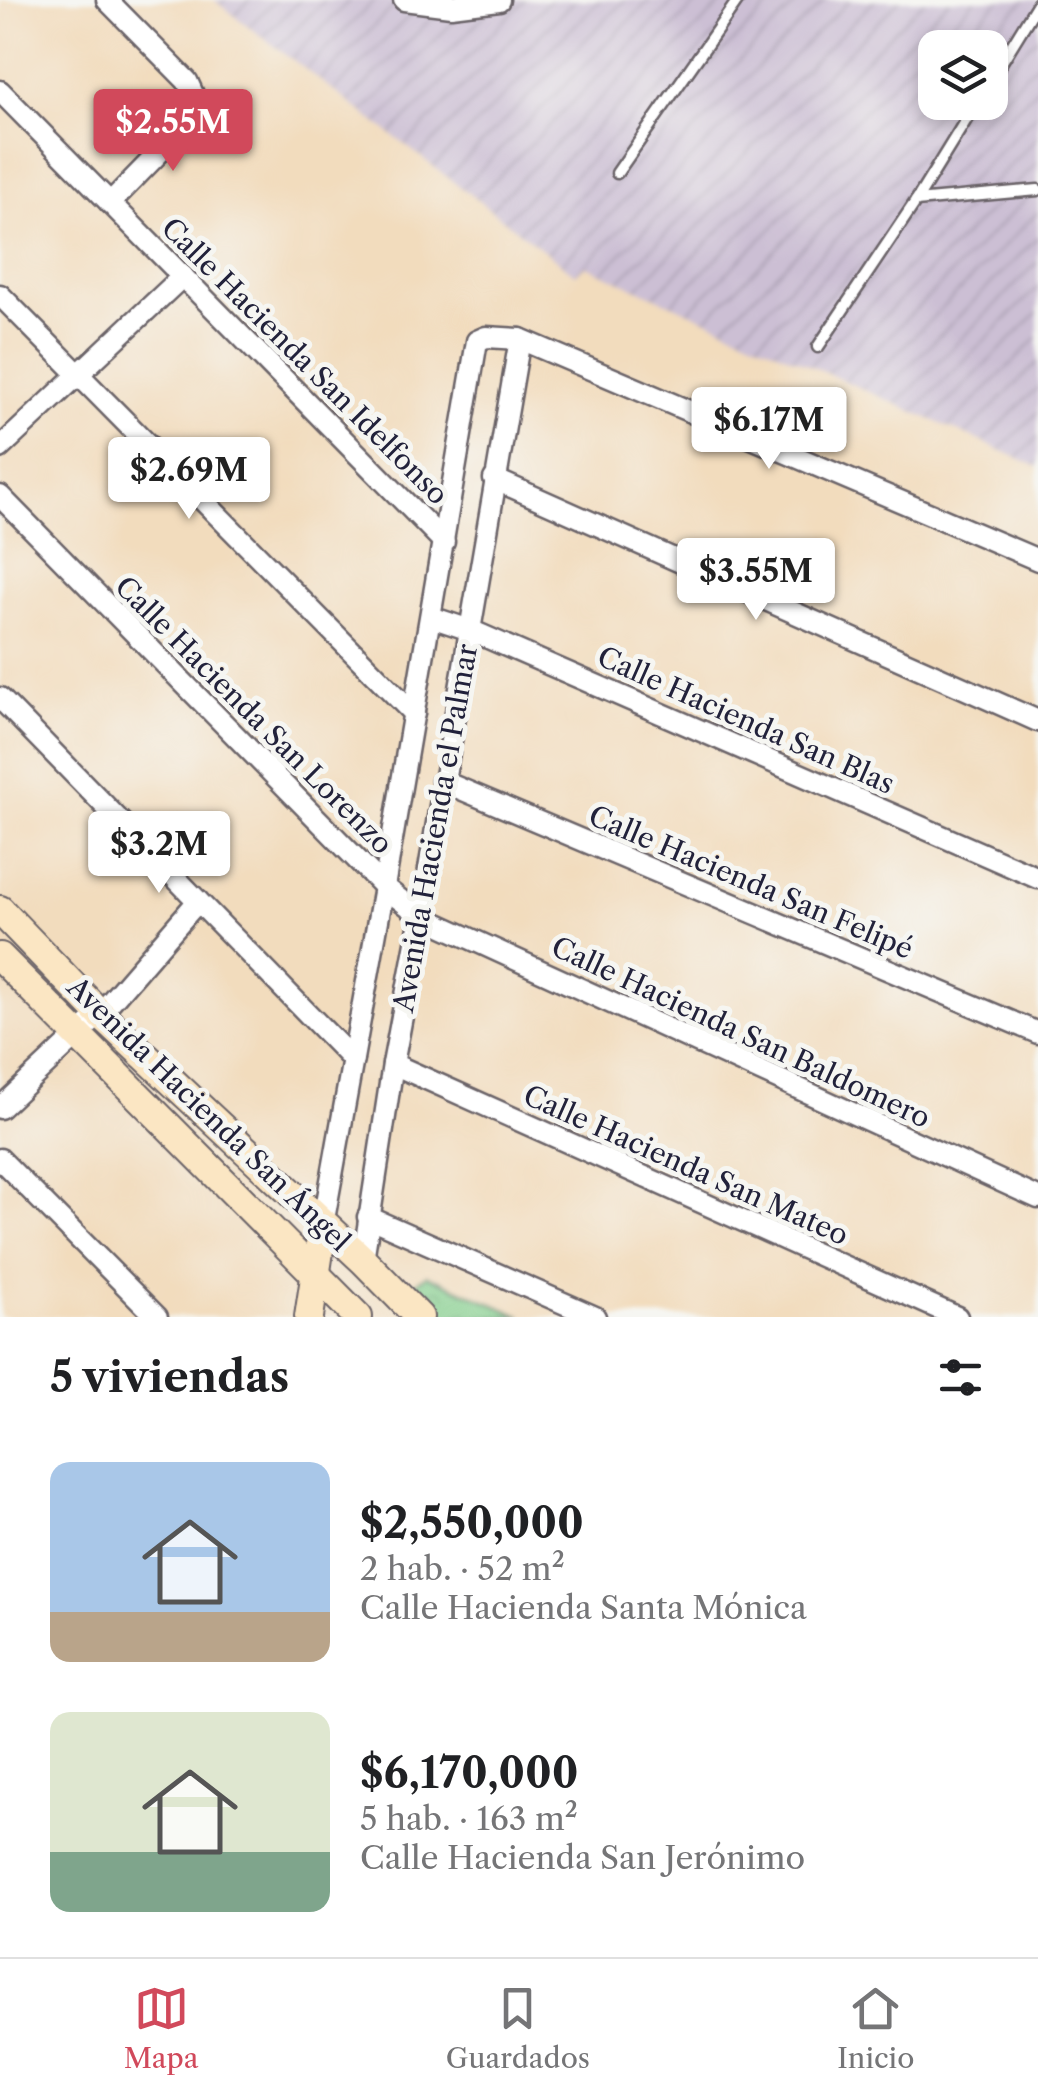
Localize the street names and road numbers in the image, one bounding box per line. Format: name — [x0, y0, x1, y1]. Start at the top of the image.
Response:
street label: Calle Hacienda San Idelfonso — [155, 211, 455, 511]
street label: Calle Hacienda San Lorenzo — [108, 569, 400, 861]
street label: Calle Hacienda San Blas — [592, 639, 900, 801]
street label: Avenida Hacienda el Palmar — [386, 641, 484, 1016]
street label: Calle Hacienda San Felipé — [584, 798, 918, 966]
street label: Calle Hacienda San Baldomero — [546, 929, 936, 1135]
street label: Avenida Hacienda San Ángel — [60, 969, 358, 1258]
street label: Calle Hacienda San Mateo — [518, 1078, 854, 1252]

